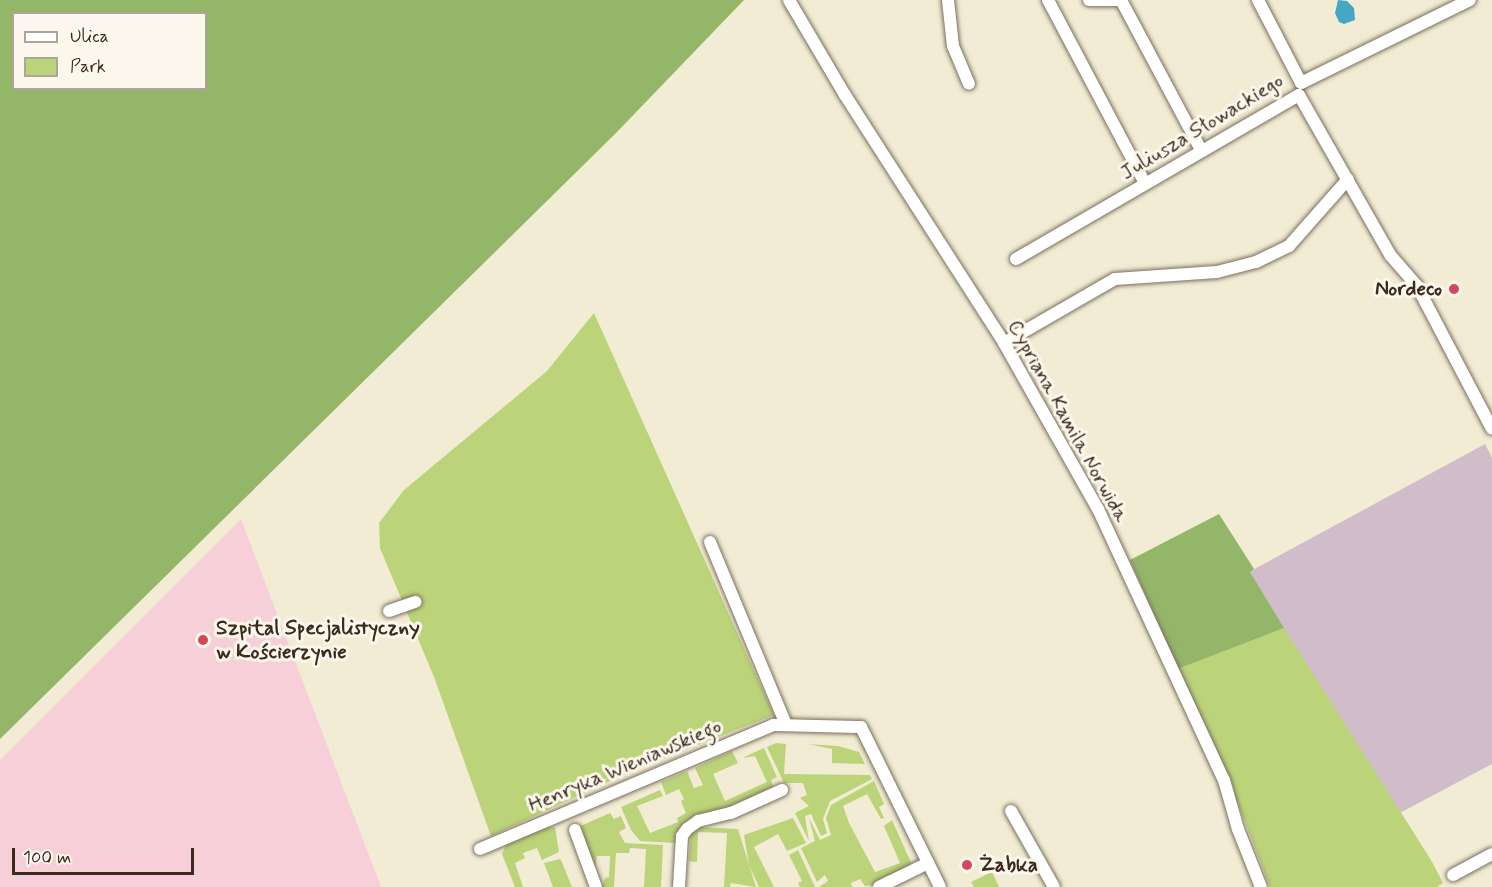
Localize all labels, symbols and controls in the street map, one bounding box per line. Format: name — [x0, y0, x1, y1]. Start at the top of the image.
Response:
legend — [12, 12, 207, 90]
text: Ulica — [70, 25, 109, 49]
text: Park — [70, 55, 106, 79]
street label: Juliusza Słowackiego — [1116, 68, 1288, 186]
place label: Nordeco — [1375, 276, 1442, 302]
marker: Nordeco — [1447, 282, 1461, 296]
street label: Cypriana Kamila Norwida — [1000, 312, 1136, 530]
place label: Szpital Specjalistyczny w Kościerzynie — [216, 615, 420, 665]
marker: Szpital Specjalistyczny w Kościerzynie — [194, 631, 212, 649]
street label: Henryka Wieniawskiego — [520, 712, 730, 820]
scale bar — [15, 836, 196, 874]
text: 100 m — [23, 846, 71, 870]
place label: Żabka — [979, 852, 1038, 878]
marker: Żabka — [960, 858, 974, 872]

